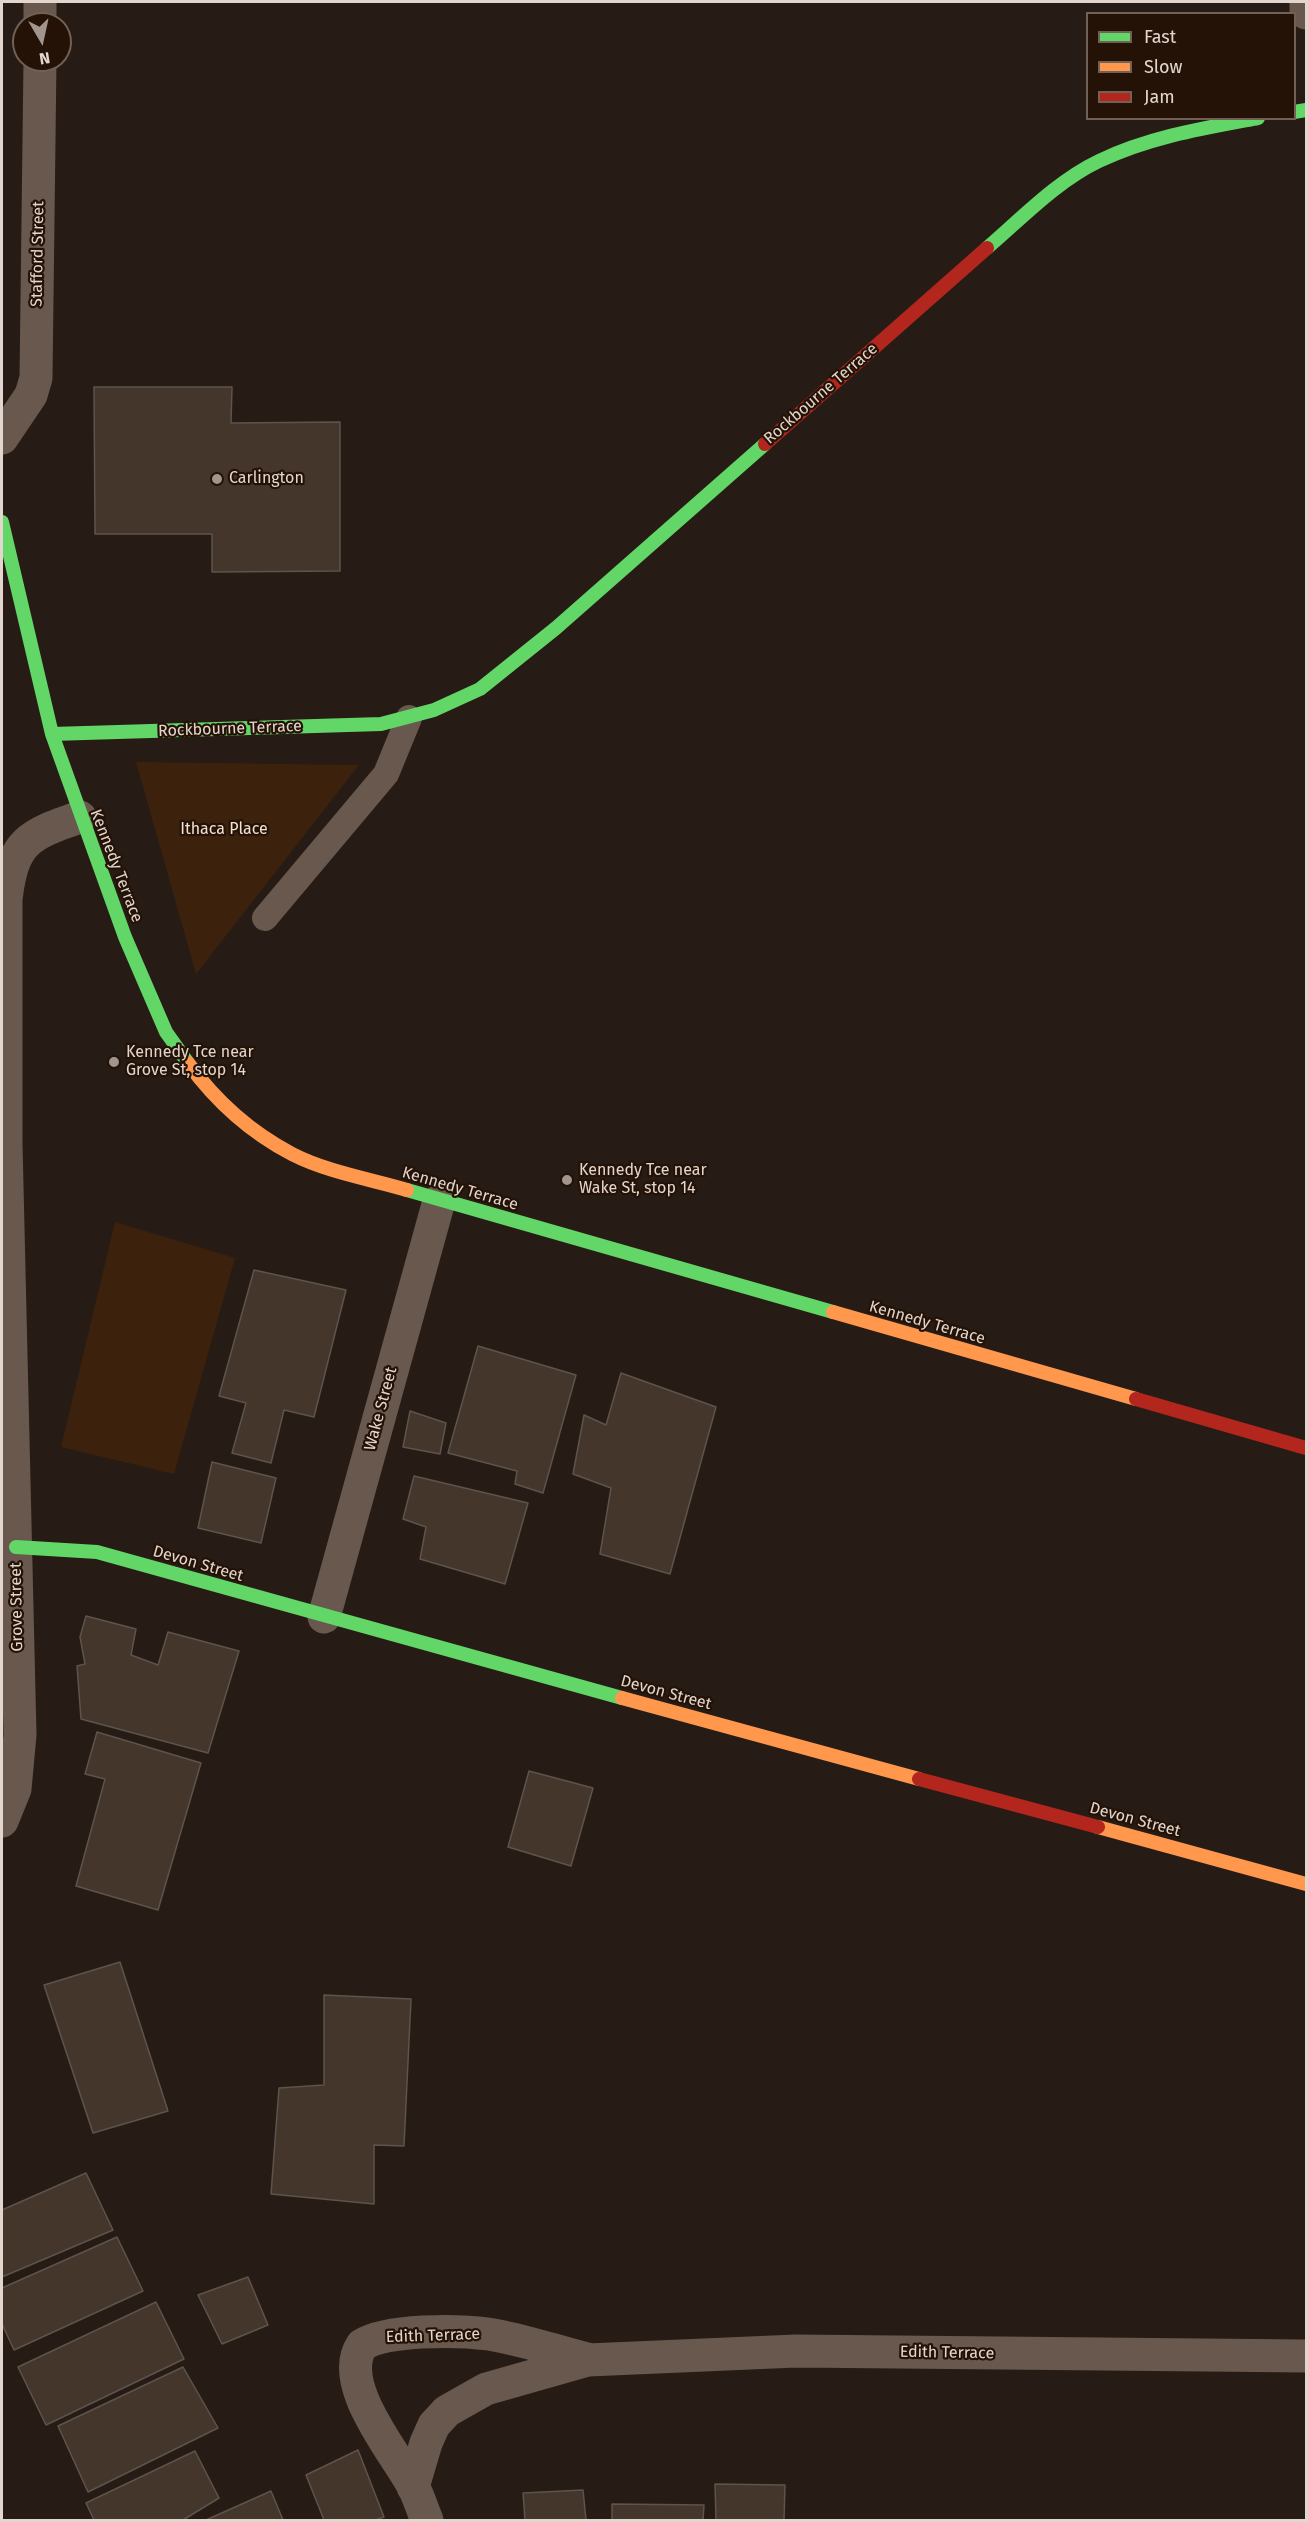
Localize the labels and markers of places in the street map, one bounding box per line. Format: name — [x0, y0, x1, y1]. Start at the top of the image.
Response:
place label: Carlington — [229, 469, 304, 489]
marker: Carlington — [210, 472, 224, 486]
place label: Kennedy Tce near Grove St, stop 14 — [126, 1043, 254, 1081]
marker: Kennedy Tce near Grove St, stop 14 — [107, 1055, 121, 1069]
place label: Kennedy Tce near Wake St, stop 14 — [579, 1161, 707, 1199]
marker: Kennedy Tce near Wake St, stop 14 — [560, 1173, 574, 1187]

